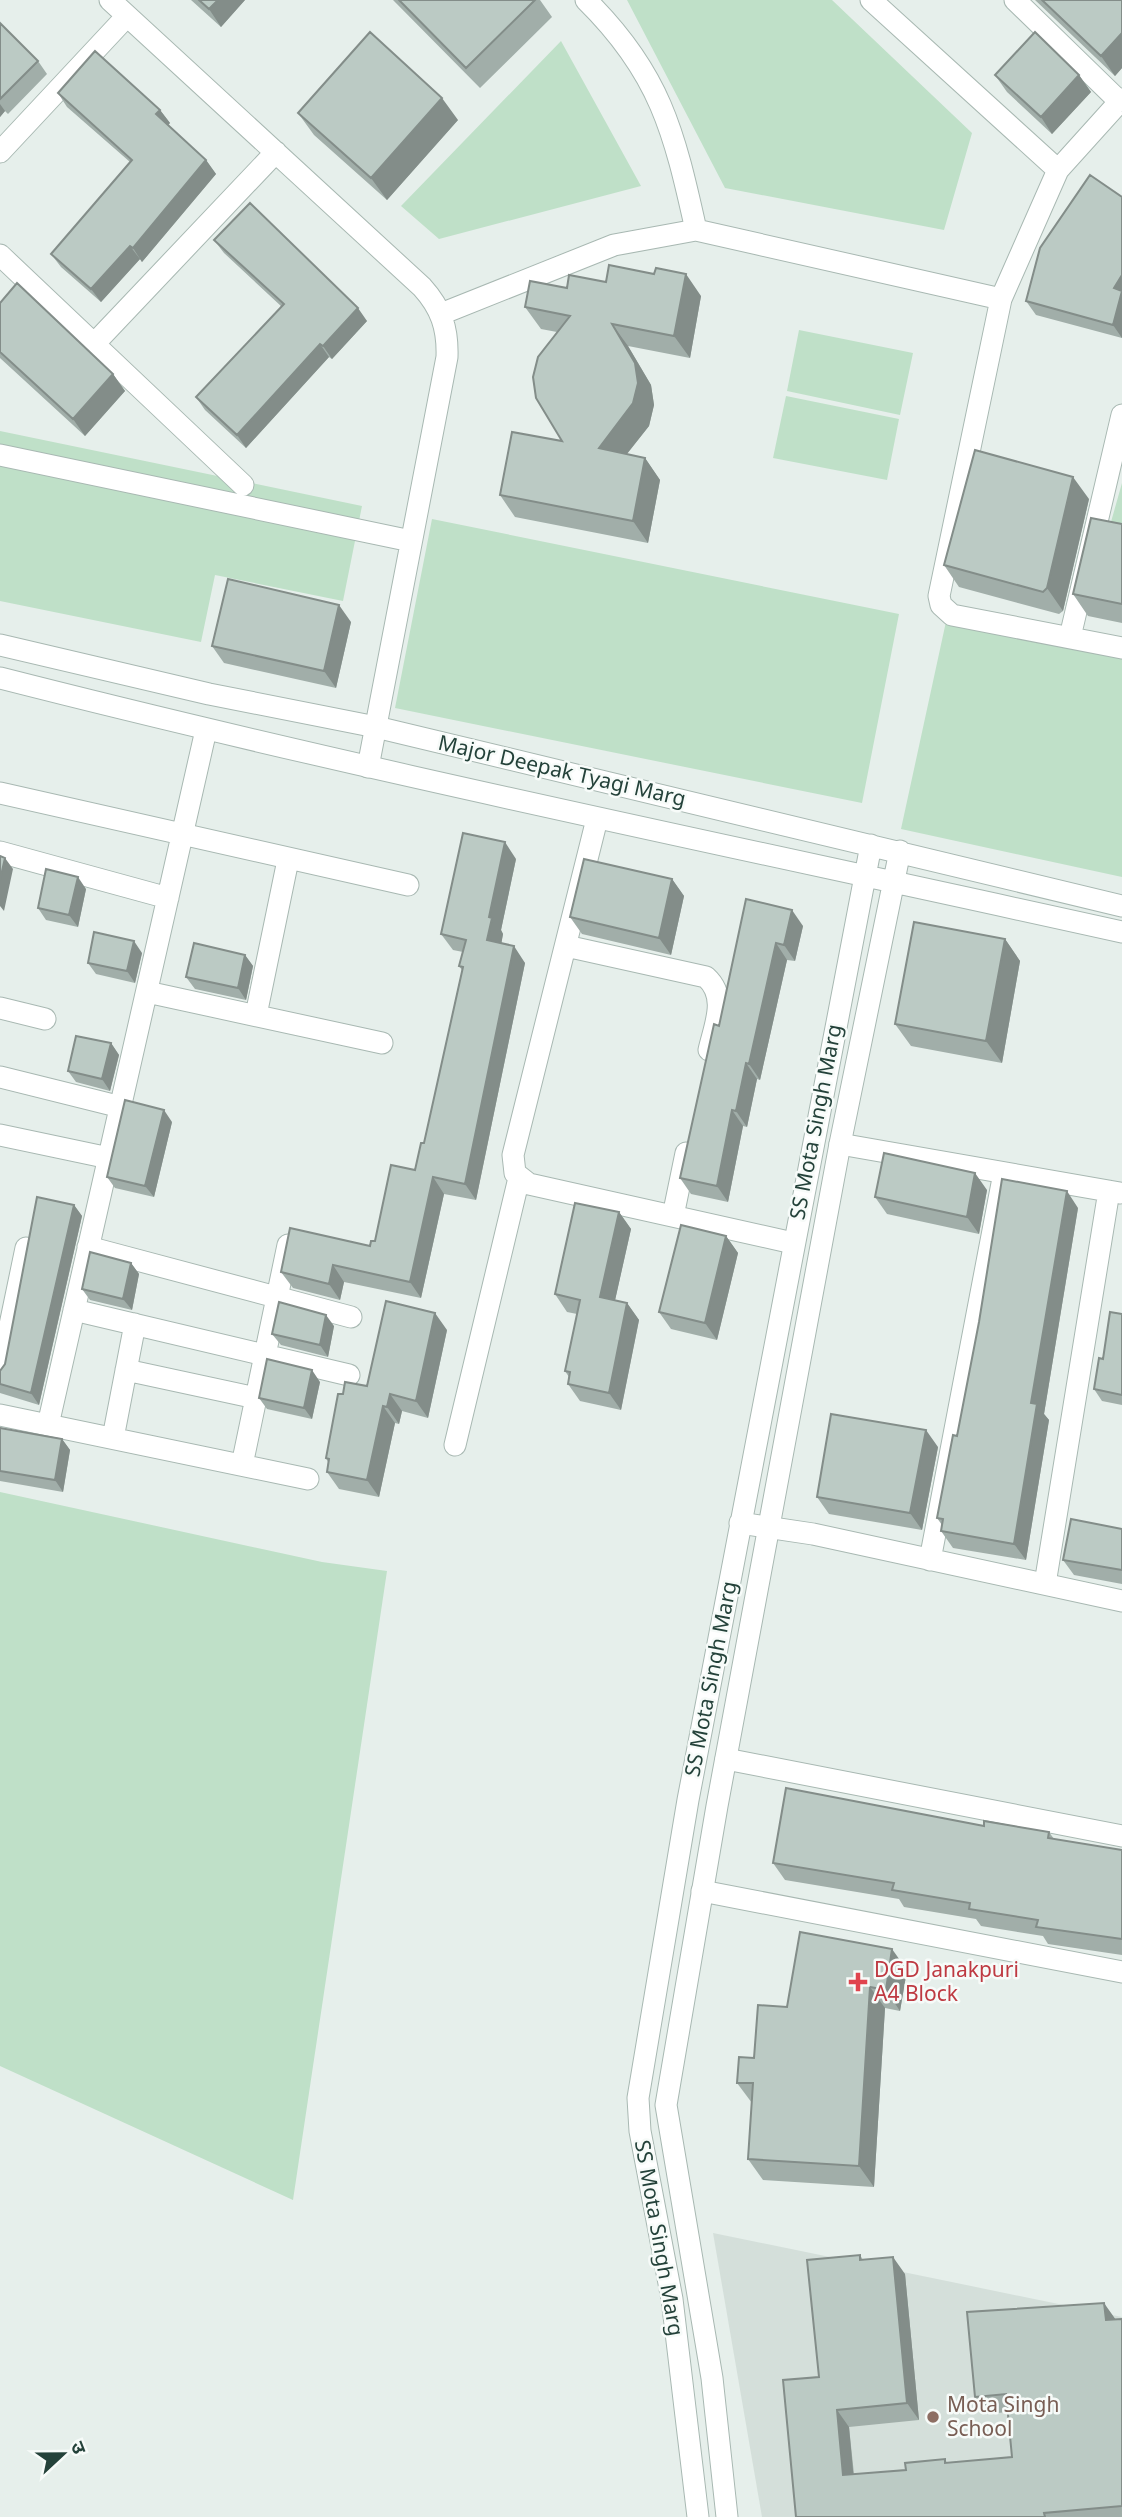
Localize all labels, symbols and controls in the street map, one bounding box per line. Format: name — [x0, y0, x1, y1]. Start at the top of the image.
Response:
street label: Major Deepak Tyagi Marg — [436, 728, 689, 812]
street label: SS Mota Singh Marg — [782, 1022, 848, 1222]
street label: SS Mota Singh Marg — [677, 1579, 743, 1779]
place label: DGD Janakpuri A4 Block — [874, 1955, 1019, 2007]
marker: DGD Janakpuri A4 Block — [848, 1972, 868, 1992]
street label: SS Mota Singh Marg — [629, 2138, 691, 2338]
place label: Mota Singh School — [947, 2390, 1059, 2442]
marker: Mota Singh School — [925, 2409, 941, 2425]
north arrow — [28, 2419, 98, 2489]
text: उ — [65, 2438, 93, 2458]

